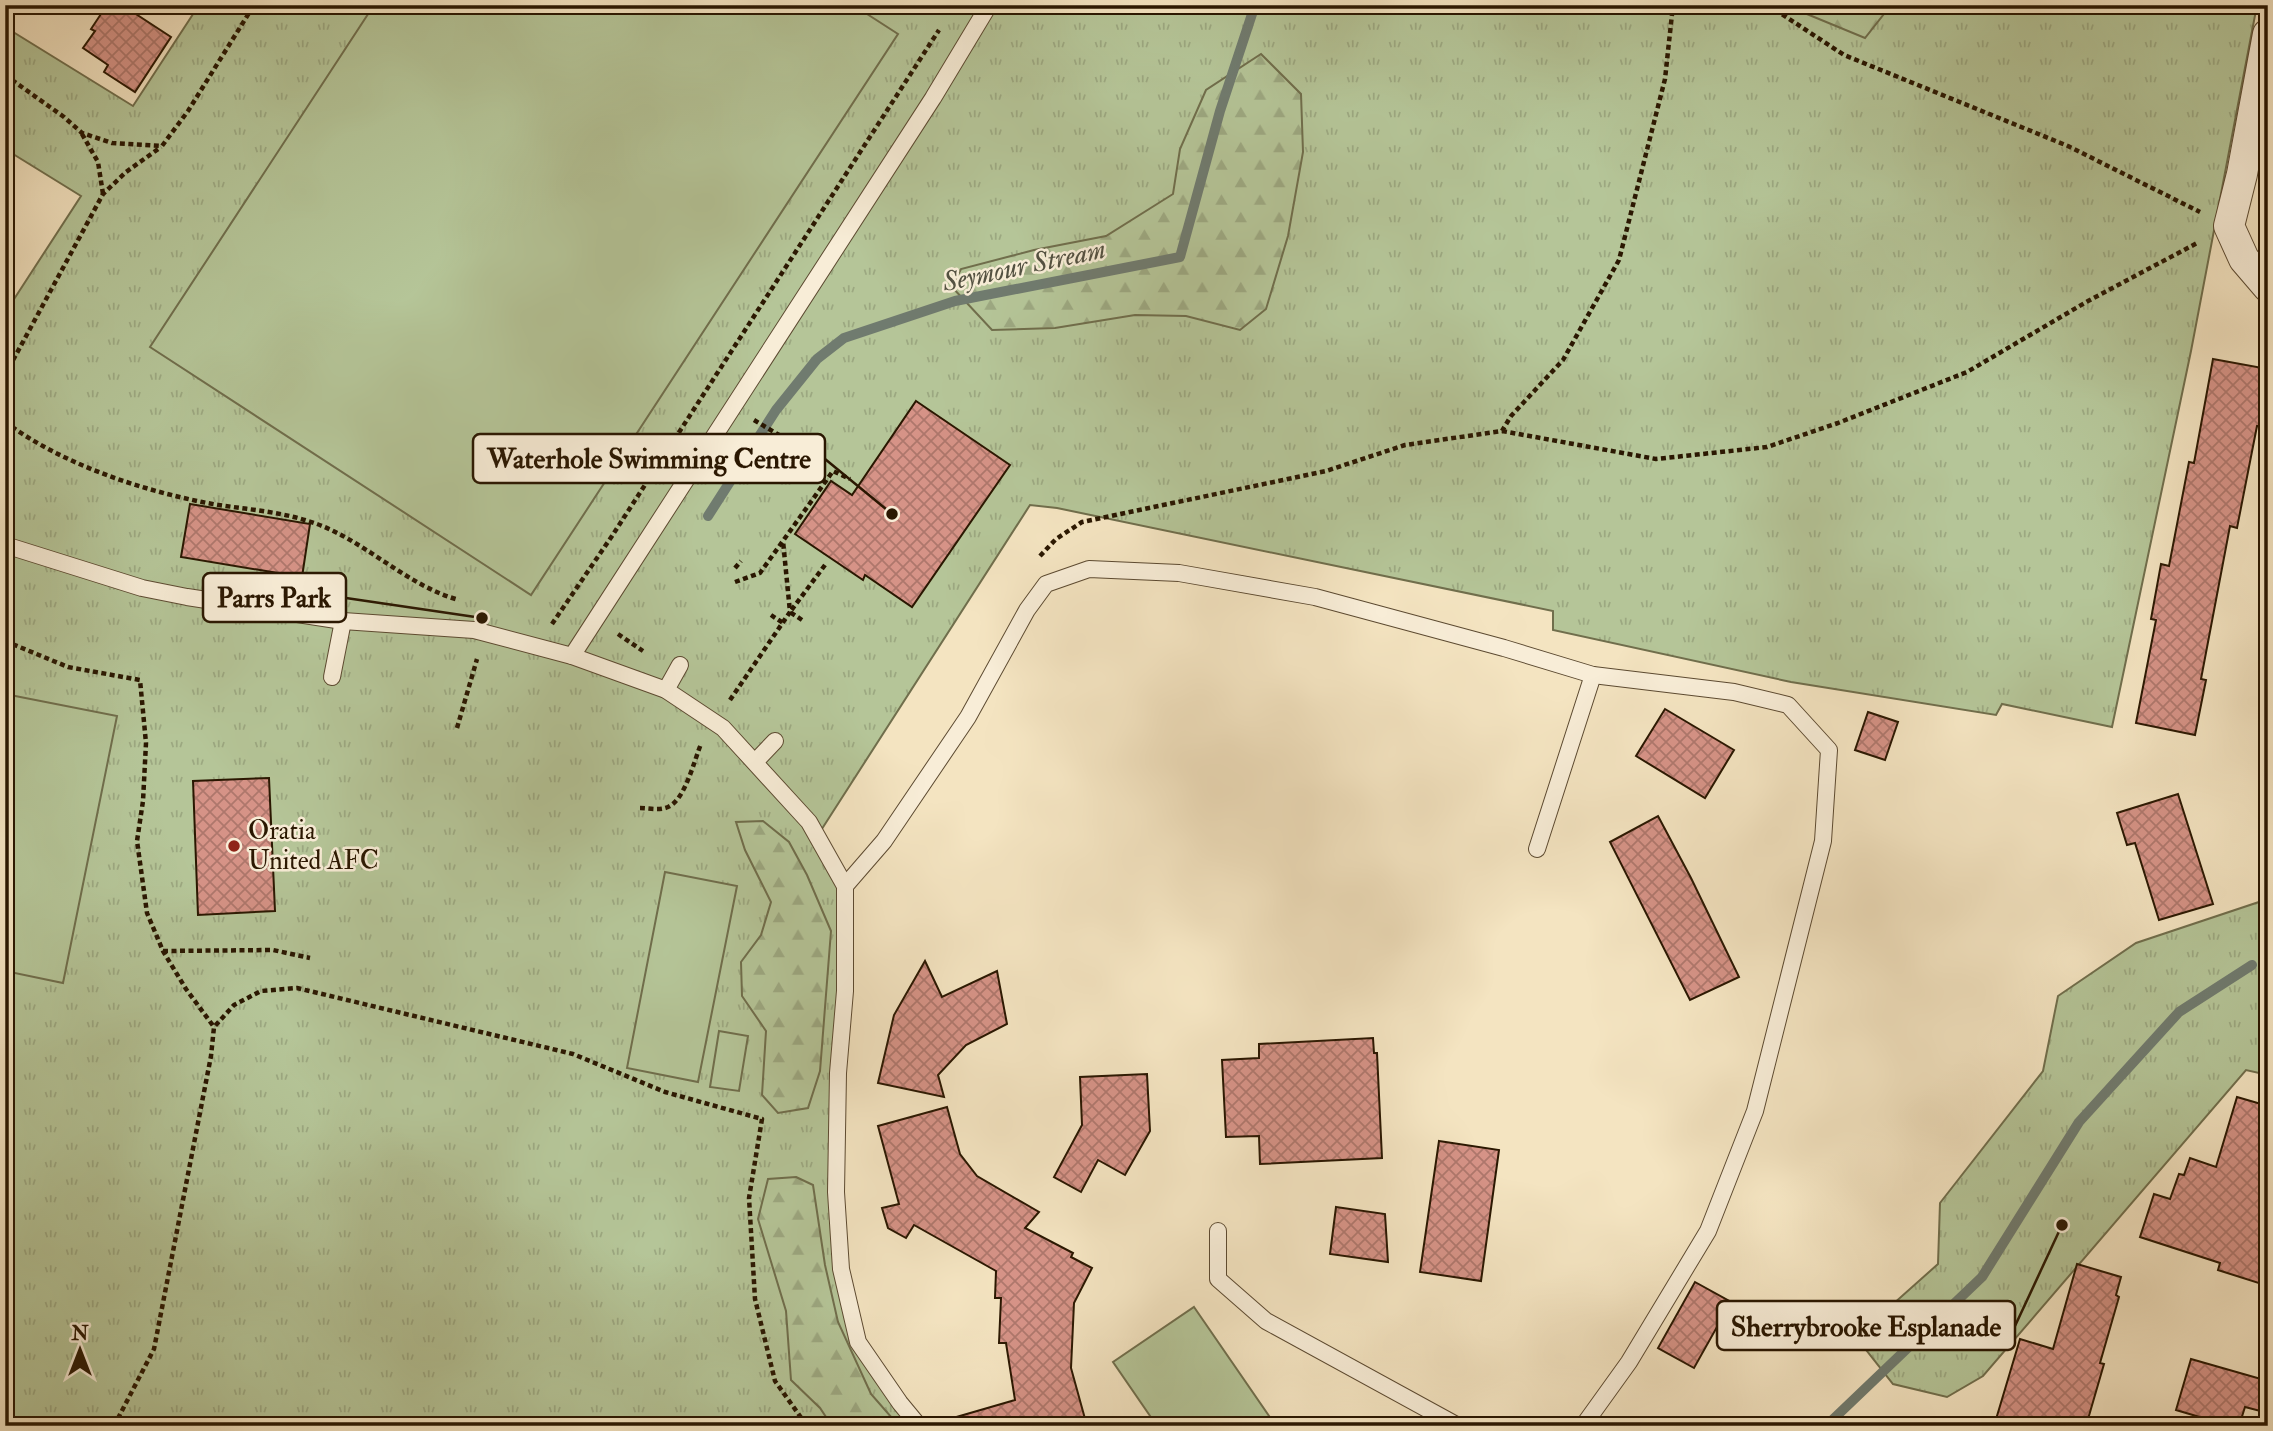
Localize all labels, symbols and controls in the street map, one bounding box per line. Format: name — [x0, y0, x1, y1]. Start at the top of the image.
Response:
water label: Seymour Stream — [938, 232, 1109, 301]
callout: Waterhole Swimming Centre — [473, 434, 825, 483]
text: Waterhole Swimming Centre — [486, 442, 811, 477]
callout: Parrs Park — [203, 573, 346, 622]
text: Parrs Park — [217, 581, 332, 616]
place label: Oratia United AFC — [248, 815, 379, 877]
marker: Oratia United AFC — [226, 838, 242, 854]
callout: Sherrybrooke Esplanade — [1717, 1301, 2015, 1350]
text: Sherrybrooke Esplanade — [1731, 1310, 2001, 1345]
north arrow — [46, 1316, 116, 1386]
text: N — [70, 1322, 89, 1346]

